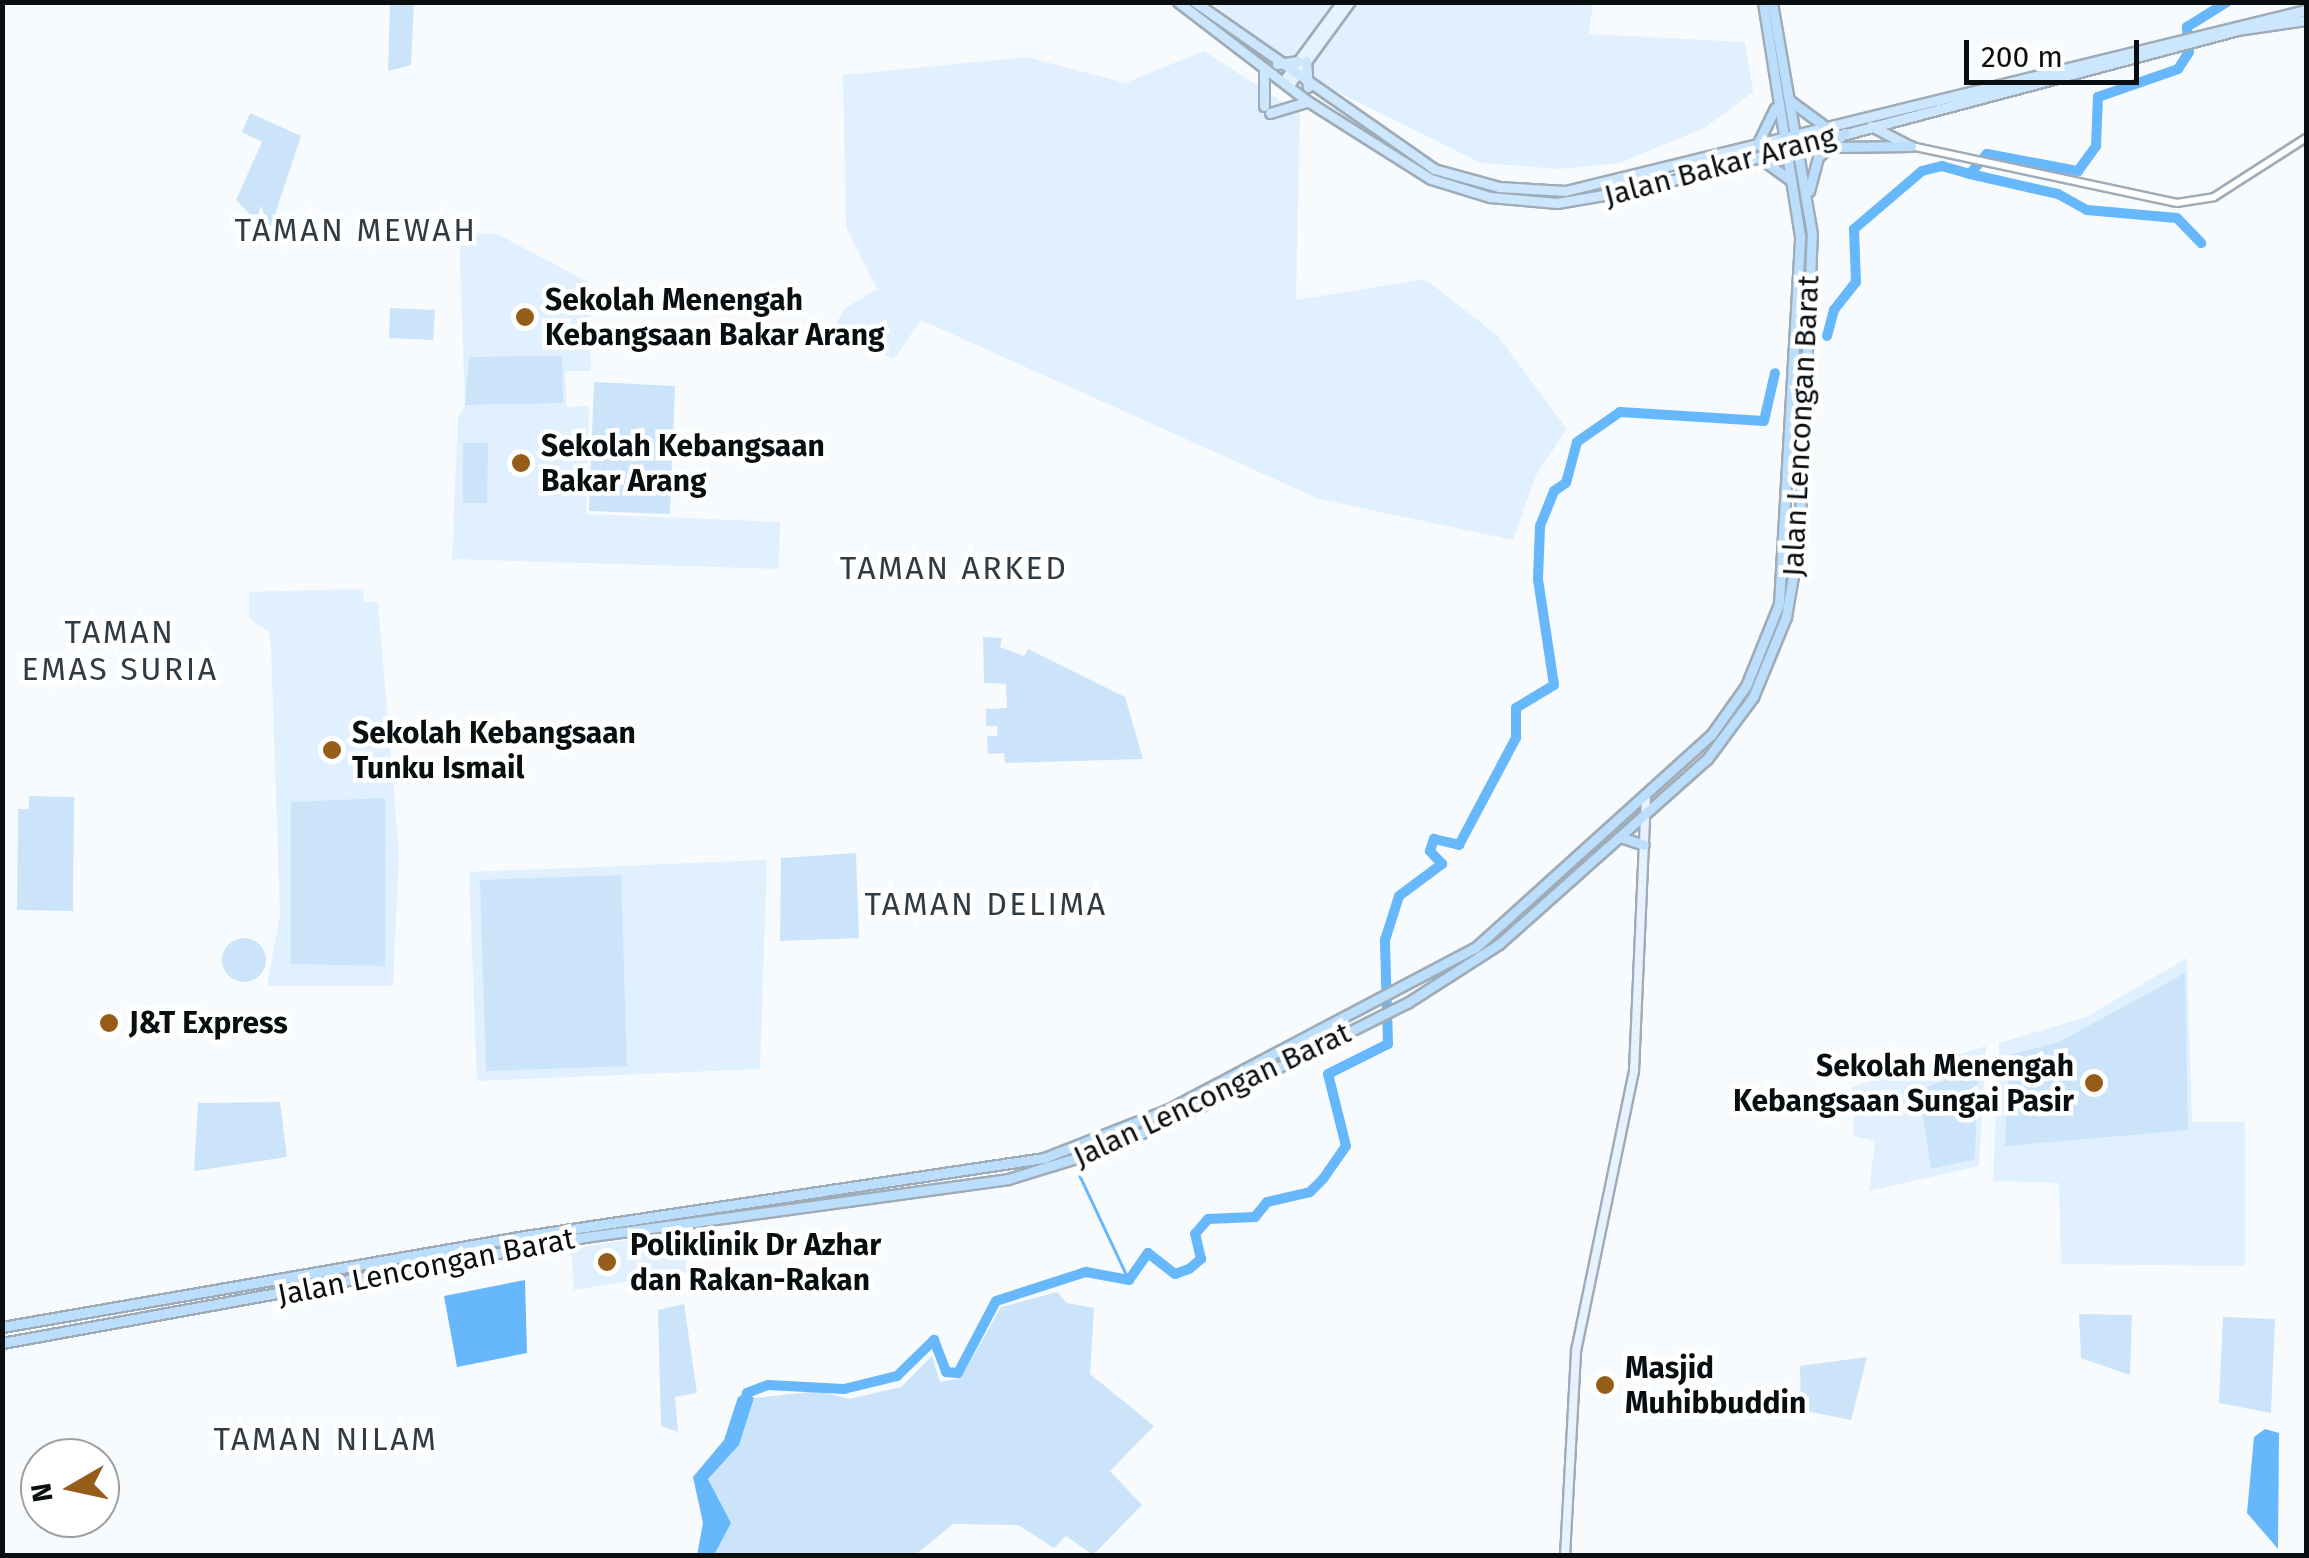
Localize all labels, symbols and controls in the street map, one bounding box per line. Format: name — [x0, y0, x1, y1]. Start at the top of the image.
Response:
scale bar — [1969, 20, 2144, 82]
text: 200 m — [1981, 39, 2063, 75]
street label: Jalan Bakar Arang — [1600, 118, 1840, 214]
district label: TAMAN MEWAH — [235, 211, 477, 249]
street label: Jalan Lencongan Barat — [1775, 274, 1827, 578]
place label: Sekolah Menengah Kebangsaan Bakar Arang — [545, 282, 885, 352]
marker: Sekolah Menengah Kebangsaan Bakar Arang — [514, 306, 536, 328]
place label: Sekolah Kebangsaan Bakar Arang — [541, 428, 825, 498]
marker: Sekolah Kebangsaan Bakar Arang — [510, 452, 532, 474]
district label: TAMAN ARKED — [840, 549, 1068, 587]
district label: TAMAN EMAS SURIA — [21, 614, 219, 689]
place label: Sekolah Kebangsaan Tunku Ismail — [352, 715, 636, 786]
marker: Sekolah Kebangsaan Tunku Ismail — [321, 739, 343, 761]
district label: TAMAN DELIMA — [864, 885, 1108, 923]
place label: J&T Express — [129, 1005, 288, 1041]
marker: J&T Express — [98, 1012, 120, 1034]
street label: Jalan Lencongan Barat — [1068, 1015, 1356, 1175]
place label: Sekolah Menengah Kebangsaan Sungai Pasir — [1733, 1048, 2074, 1118]
marker: Sekolah Menengah Kebangsaan Sungai Pasir — [2083, 1072, 2105, 1094]
street label: Jalan Lencongan Barat — [274, 1221, 578, 1313]
place label: Poliklinik Dr Azhar dan Rakan-Rakan — [630, 1227, 881, 1298]
marker: Poliklinik Dr Azhar dan Rakan-Rakan — [594, 1249, 620, 1275]
place label: Masjid Muhibbuddin — [1625, 1350, 1806, 1420]
marker: Masjid Muhibbuddin — [1594, 1374, 1616, 1396]
district label: TAMAN NILAM — [214, 1420, 438, 1458]
north arrow — [20, 1438, 120, 1538]
text: N — [24, 1481, 60, 1504]

